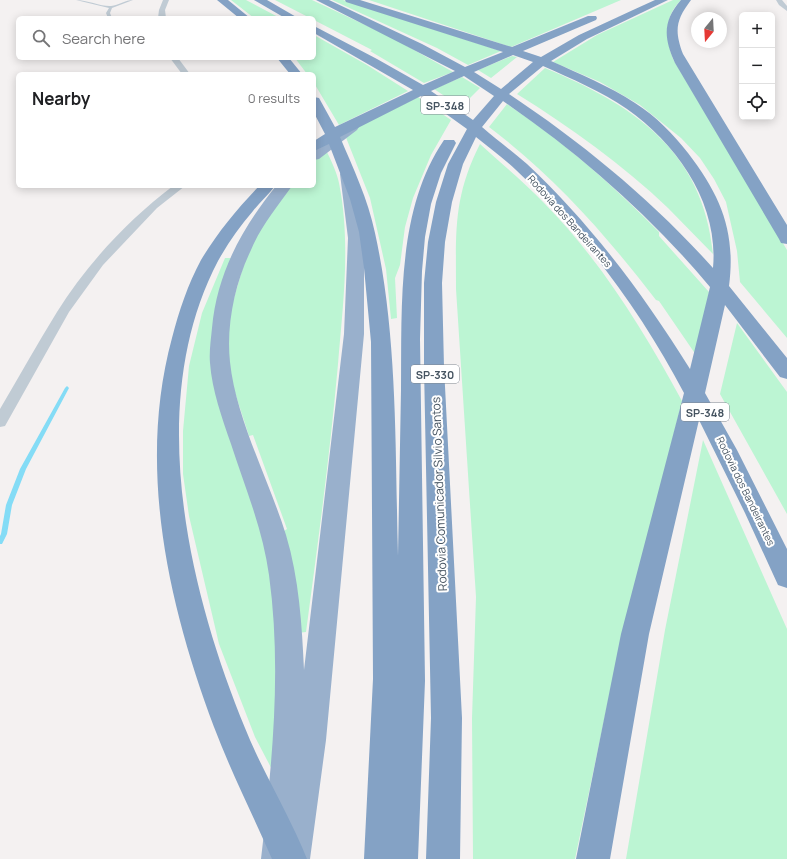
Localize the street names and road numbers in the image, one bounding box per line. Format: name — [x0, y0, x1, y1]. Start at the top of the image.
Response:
road number: SP-348 — [421, 96, 469, 114]
street label: Rodovia dos Bandeirantes — [525, 172, 615, 270]
road number: SP-330 — [411, 365, 459, 383]
street label: Rodovia Comunicador Silvio Santos — [427, 397, 451, 591]
road number: SP-348 — [681, 403, 729, 421]
street label: Rodovia dos Bandeirantes — [714, 434, 778, 548]

